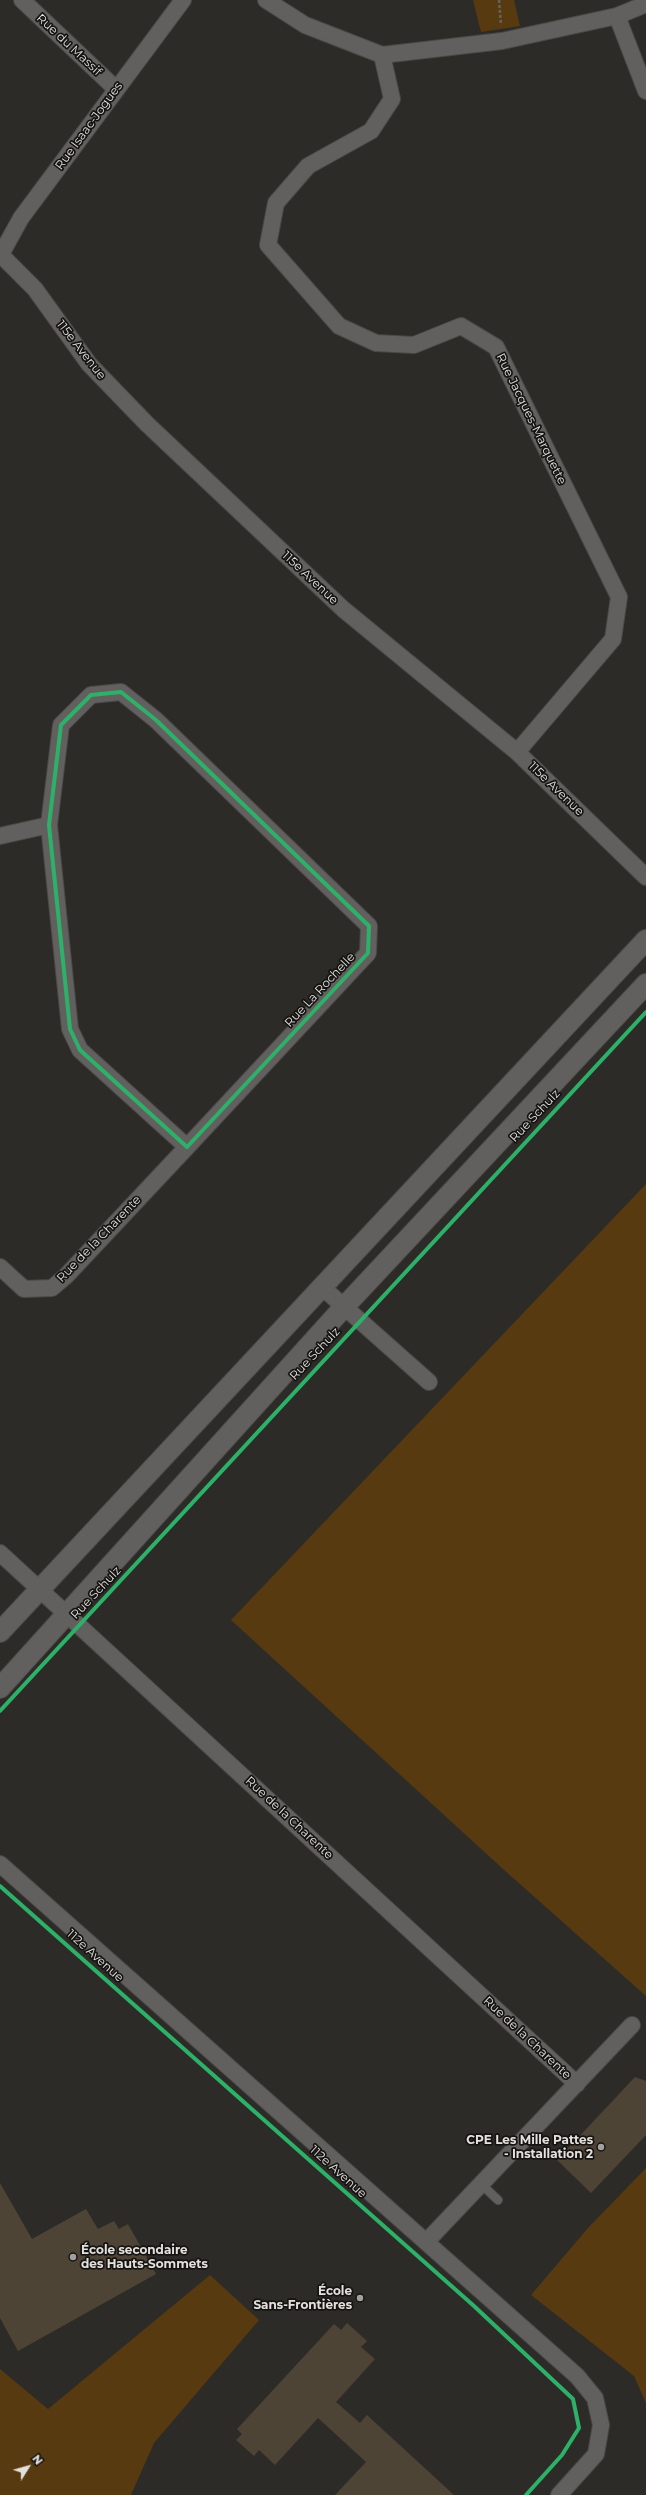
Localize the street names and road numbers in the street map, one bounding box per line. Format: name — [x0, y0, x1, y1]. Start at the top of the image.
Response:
street label: Rue du Massif — [33, 11, 105, 79]
street label: Rue Isaac-Jogues — [52, 79, 126, 173]
street label: 115e Avenue — [53, 318, 109, 382]
street label: Rue Jacques-Marquette — [493, 351, 569, 487]
street label: 115e Avenue — [279, 548, 341, 608]
street label: 115e Avenue — [525, 759, 587, 819]
street label: Rue La Rochelle — [282, 950, 358, 1030]
street label: Rue Schulz — [507, 1087, 563, 1145]
street label: Rue de la Charente — [54, 1193, 144, 1285]
street label: Rue Schulz — [287, 1325, 343, 1383]
street label: Rue Schulz — [68, 1564, 124, 1622]
street label: Rue de la Charente — [242, 1774, 336, 1862]
street label: 112e Avenue — [64, 1927, 126, 1985]
street label: Rue de la Charente — [480, 1994, 574, 2082]
street label: 112e Avenue — [307, 2143, 369, 2201]

